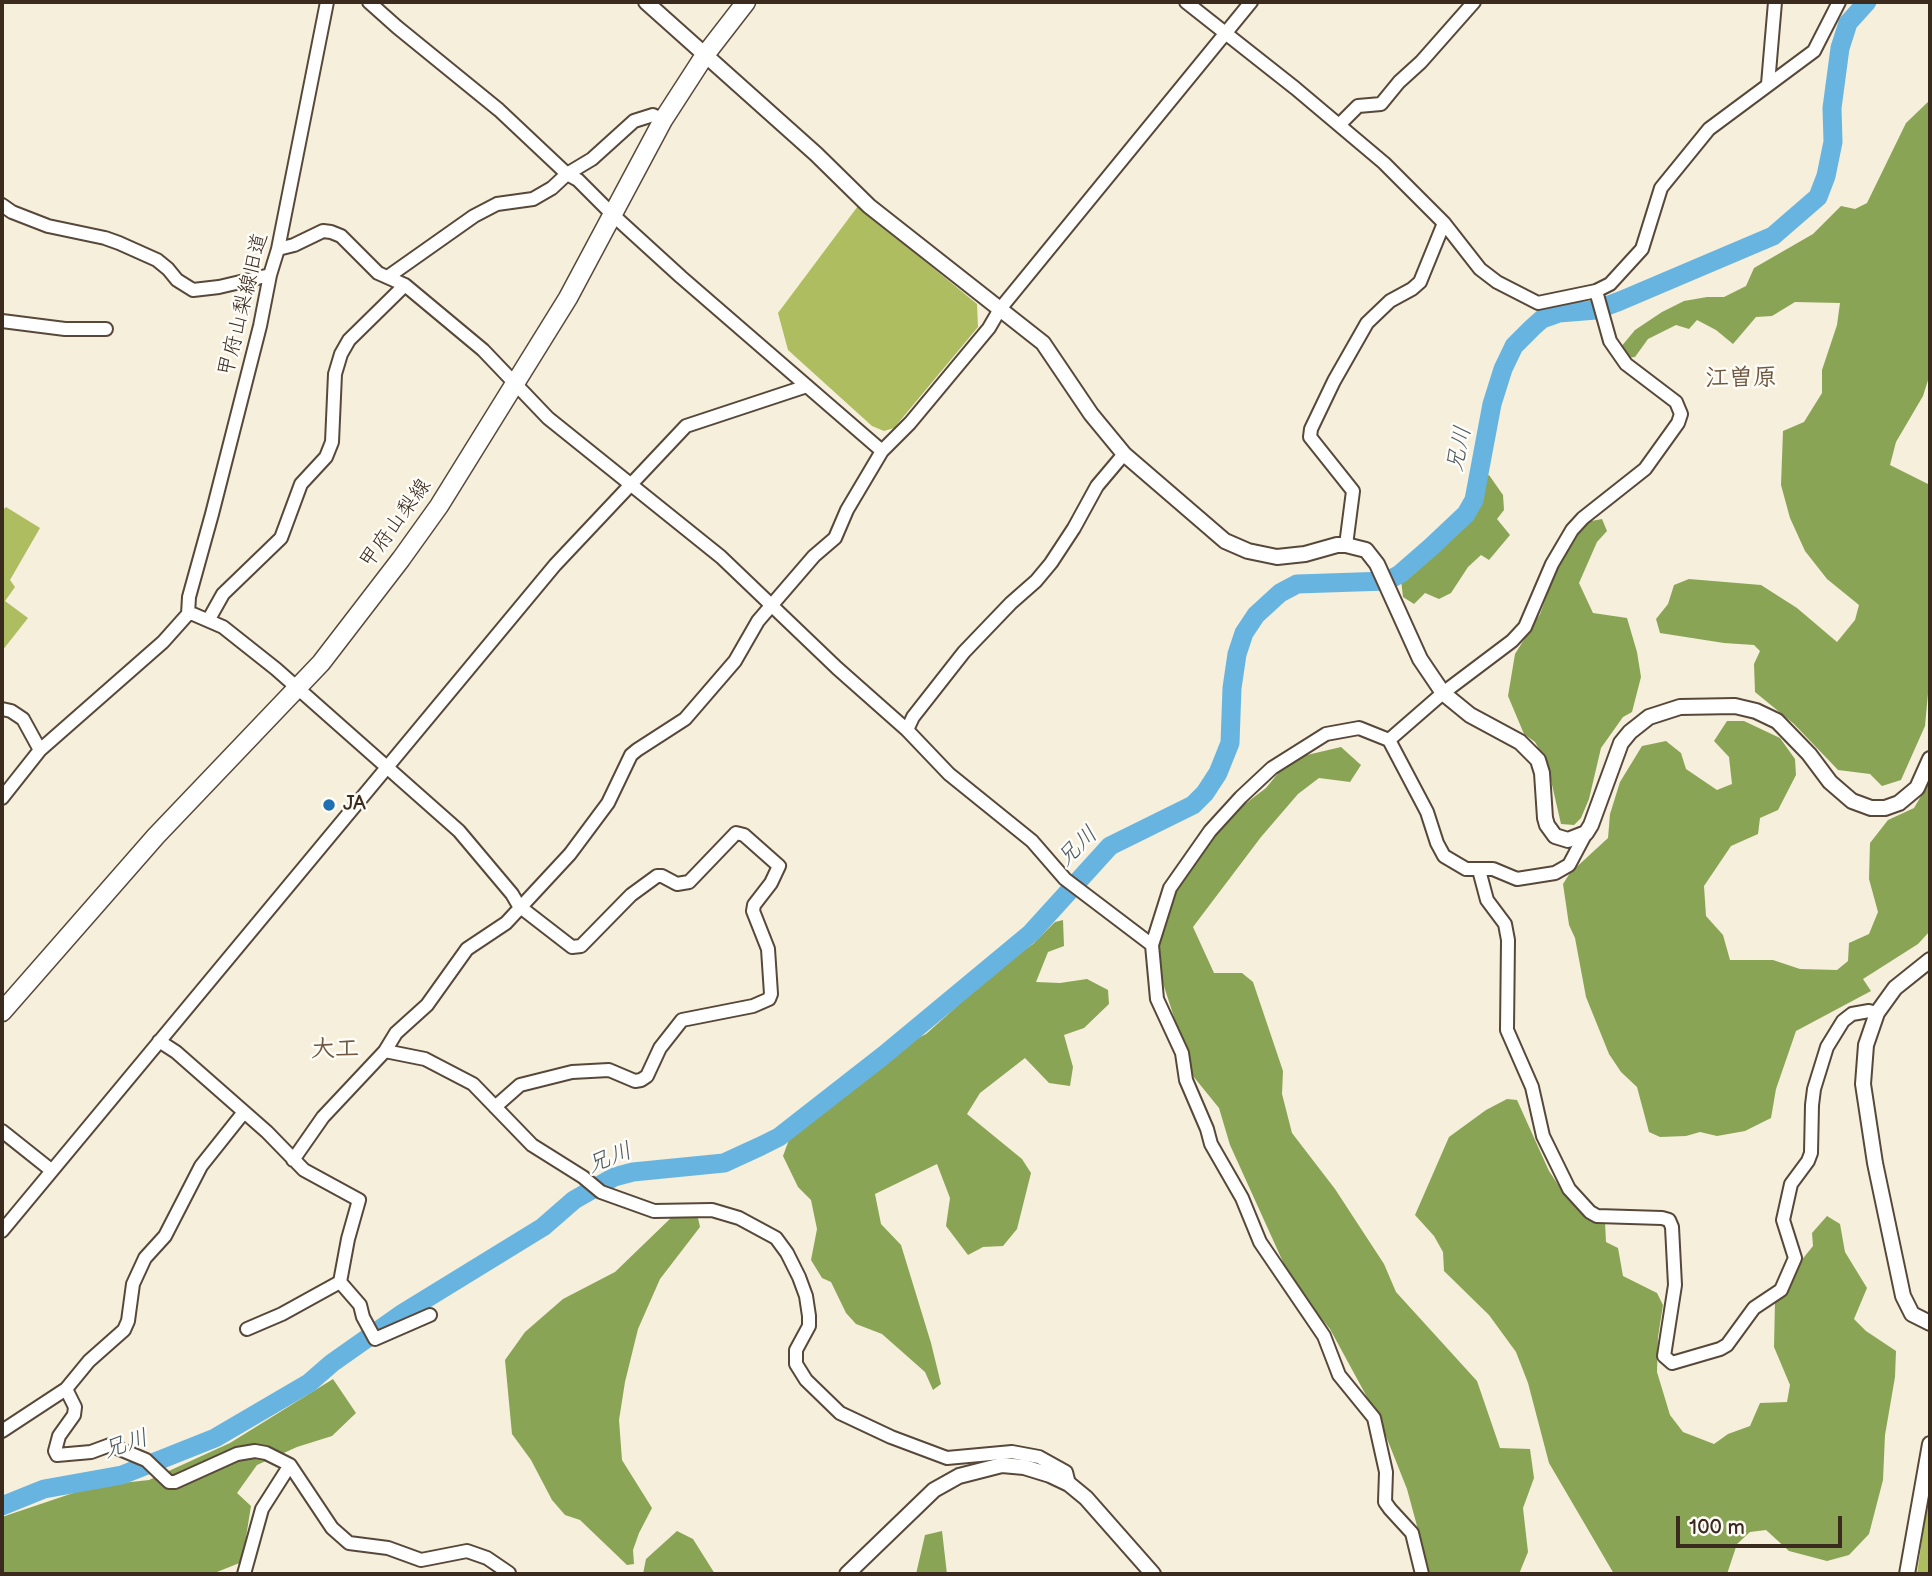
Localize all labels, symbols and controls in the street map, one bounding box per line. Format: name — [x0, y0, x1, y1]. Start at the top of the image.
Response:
street label: 甲府山梨線旧道 — [214, 231, 274, 379]
district label: 江曽原 — [1705, 365, 1777, 393]
water label: 兄川 — [1442, 424, 1478, 474]
street label: 甲府山梨線 — [355, 474, 437, 574]
place label: JA — [343, 792, 366, 818]
marker: JA — [321, 797, 337, 813]
water label: 兄川 — [1052, 821, 1104, 873]
district label: 大工 — [311, 1036, 359, 1064]
water label: 兄川 — [584, 1138, 636, 1180]
water label: 兄川 — [100, 1425, 152, 1465]
scale bar — [1680, 1502, 1846, 1546]
text: 100 m — [1689, 1515, 1745, 1540]

